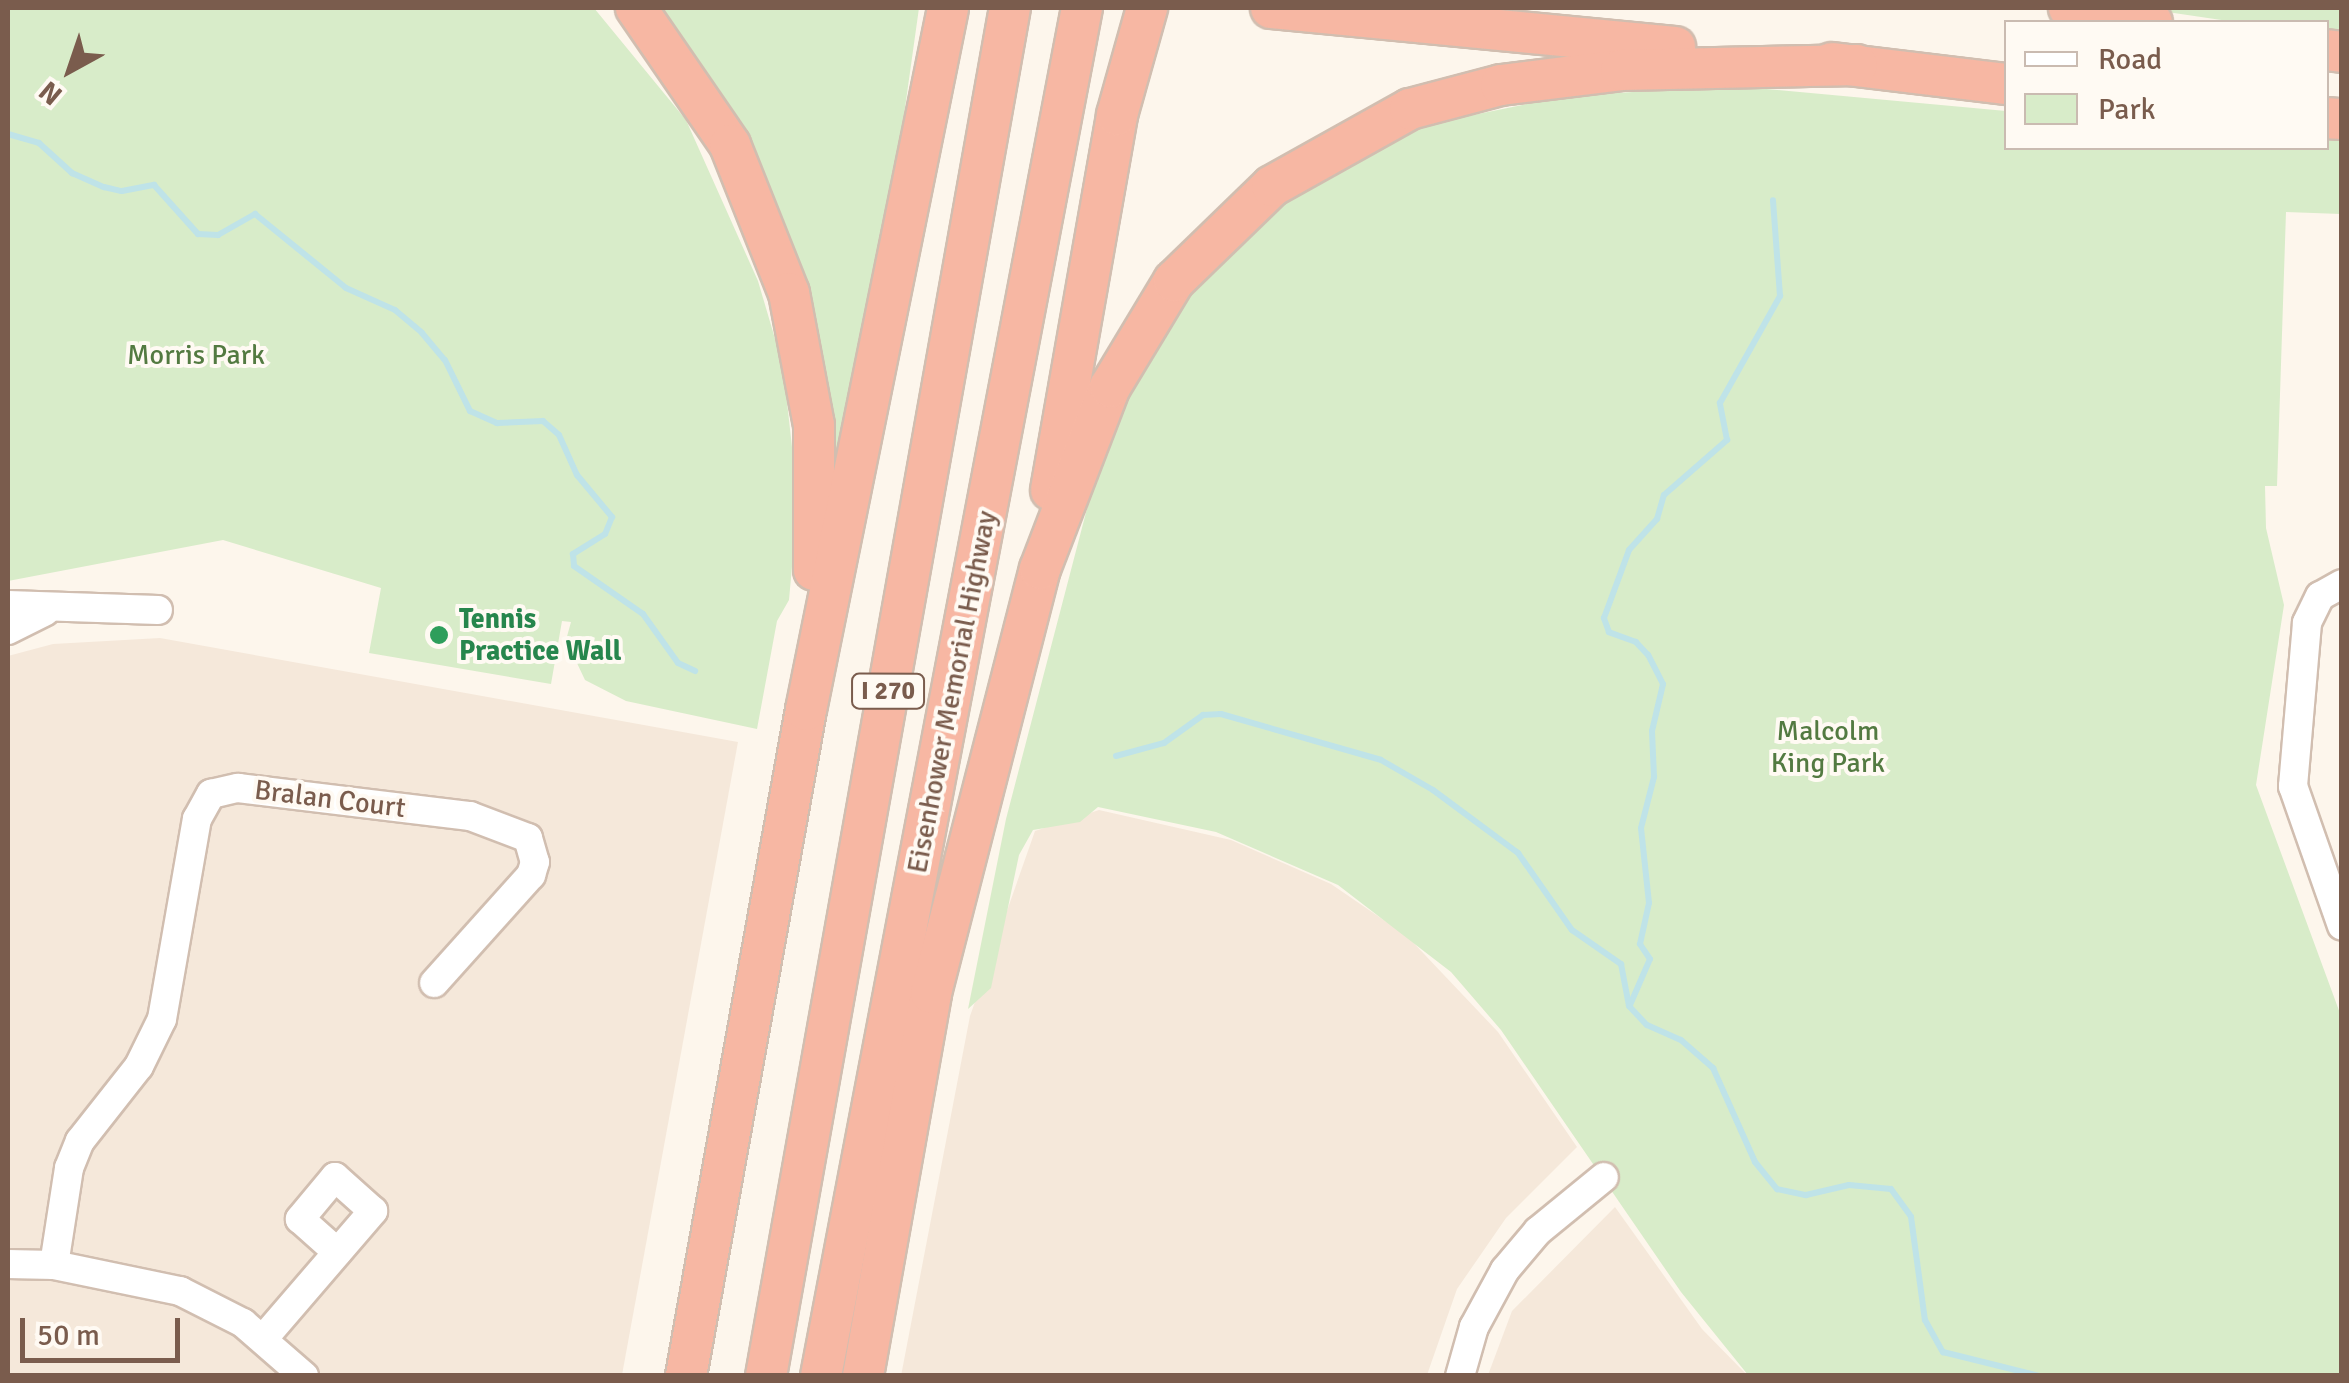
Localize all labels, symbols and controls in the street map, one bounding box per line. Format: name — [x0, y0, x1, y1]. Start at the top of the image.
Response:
north arrow — [20, 20, 120, 120]
legend — [2004, 20, 2329, 150]
text: Road — [2098, 41, 2162, 78]
text: N — [32, 74, 69, 112]
text: Park — [2098, 91, 2156, 128]
park label: Morris Park — [127, 338, 265, 372]
street label: Eisenhower Memorial Highway — [900, 508, 1004, 876]
place label: Tennis Practice Wall — [459, 602, 622, 668]
marker: Tennis Practice Wall — [428, 624, 450, 646]
road number: I 270 — [850, 671, 926, 711]
park label: Malcolm King Park — [1771, 714, 1885, 780]
street label: Bralan Court — [253, 773, 407, 825]
scale bar — [25, 1298, 185, 1360]
text: 50 m — [37, 1317, 100, 1354]

